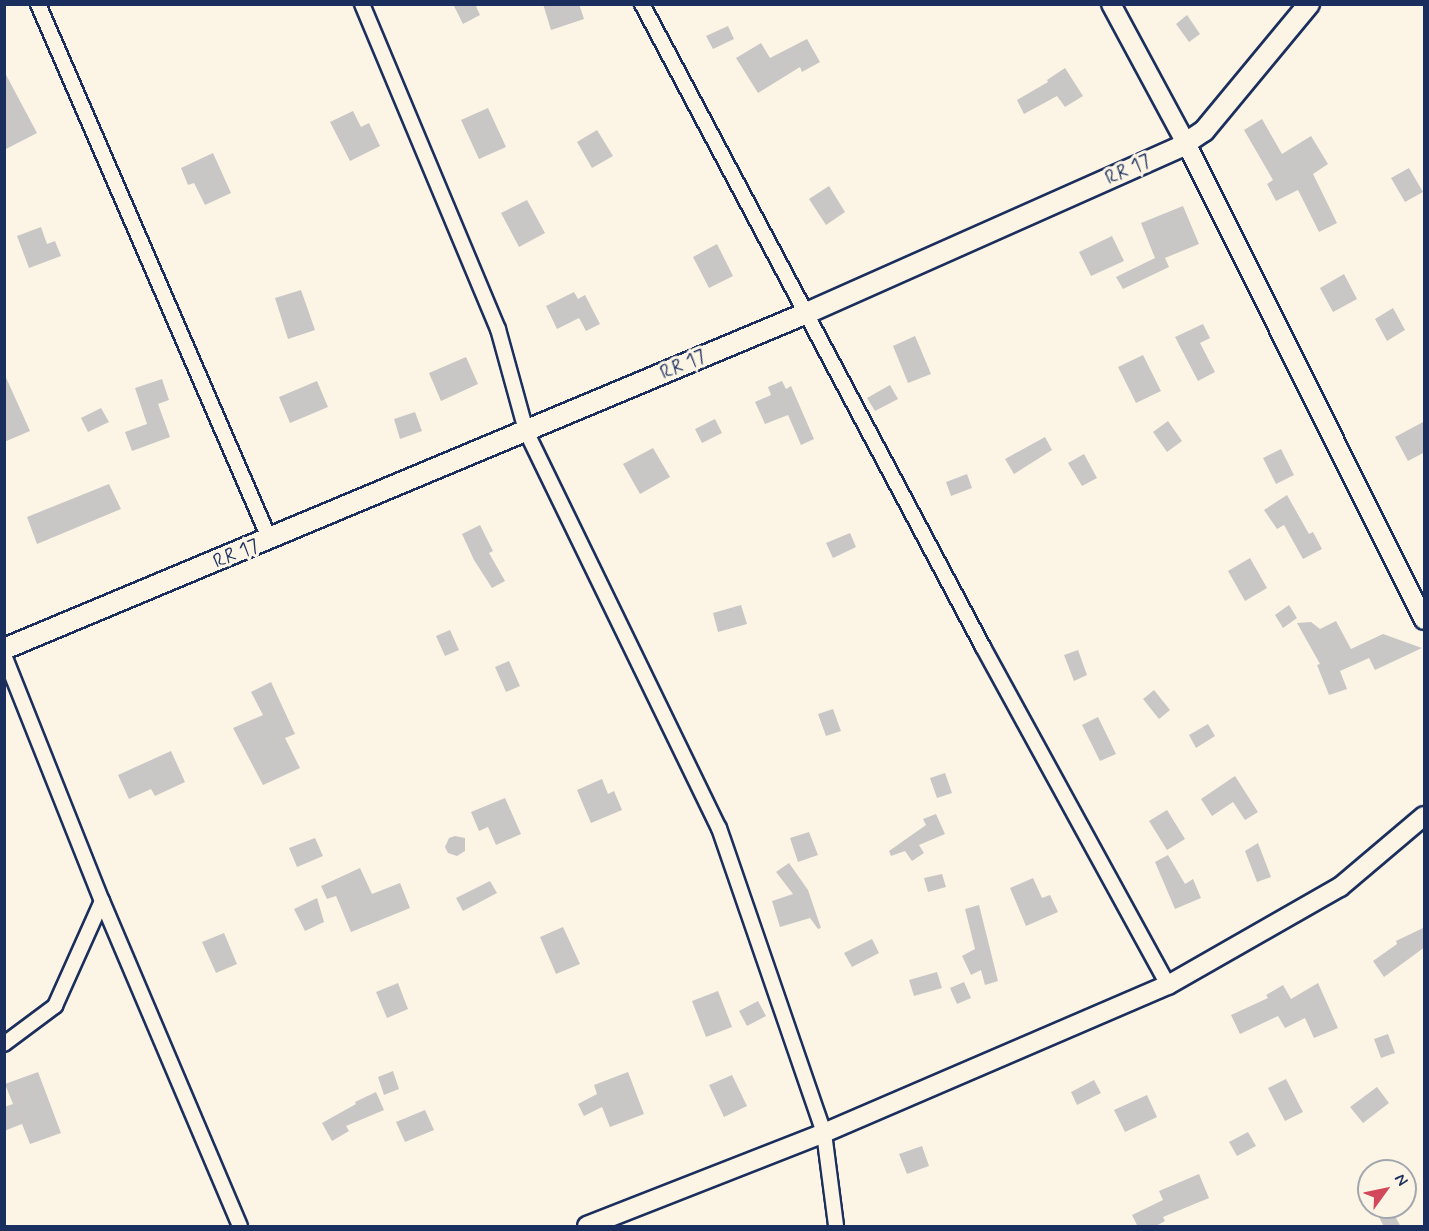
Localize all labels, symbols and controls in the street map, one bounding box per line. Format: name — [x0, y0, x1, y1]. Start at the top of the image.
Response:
street label: RR 17 — [1102, 149, 1154, 191]
street label: RR 17 — [657, 345, 709, 385]
street label: RR 17 — [210, 534, 262, 574]
north arrow — [1357, 1159, 1417, 1219]
text: N — [1389, 1170, 1413, 1190]

